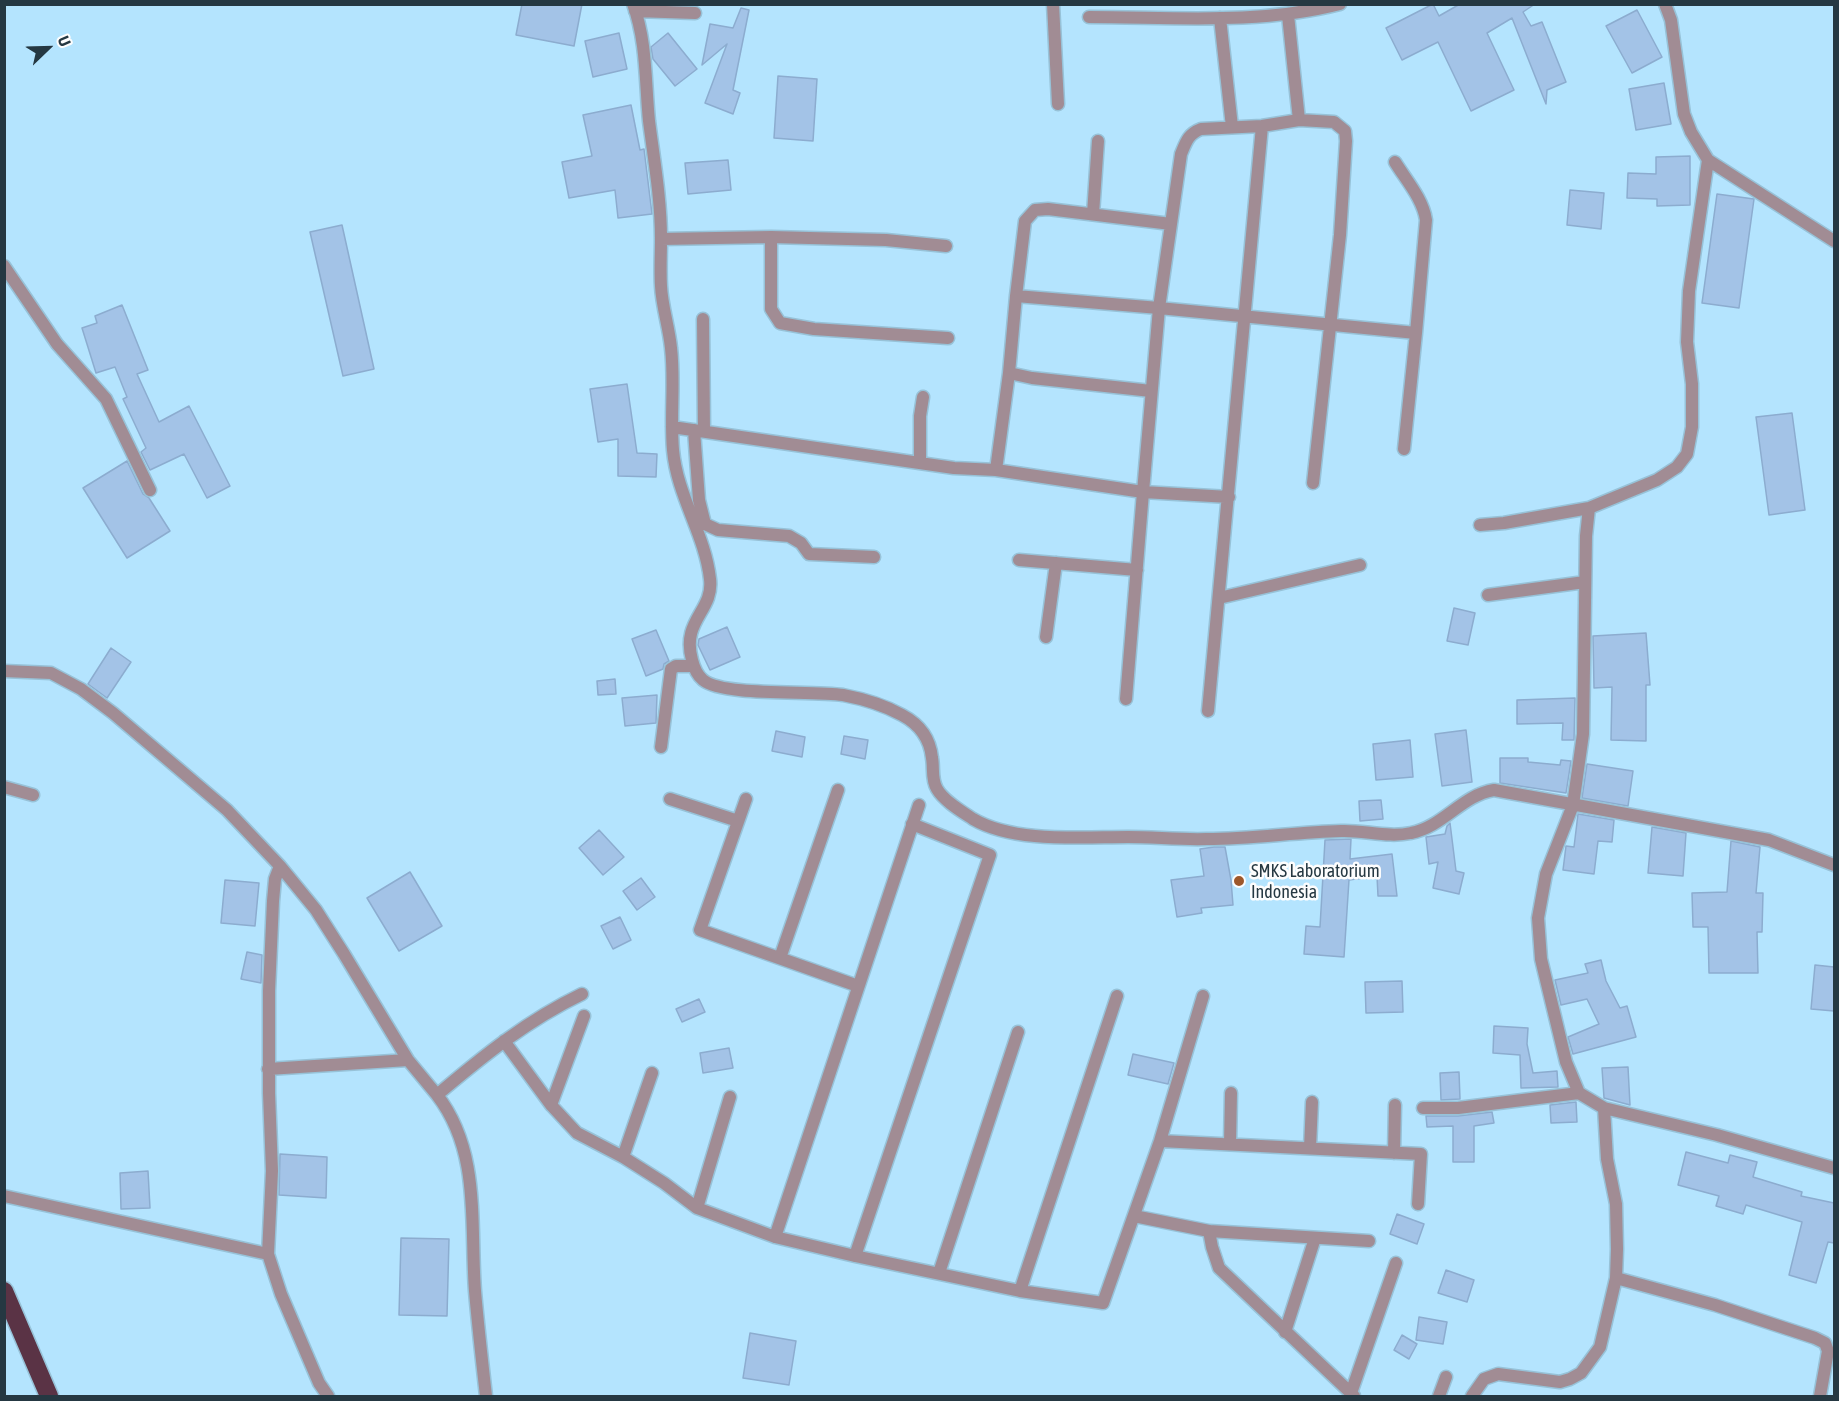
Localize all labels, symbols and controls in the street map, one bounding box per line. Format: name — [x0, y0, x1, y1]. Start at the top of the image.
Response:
north arrow — [18, 18, 78, 78]
text: U — [54, 33, 75, 49]
place label: SMKS Laboratorium Indonesia — [1251, 860, 1380, 902]
marker: SMKS Laboratorium Indonesia — [1232, 874, 1246, 888]

